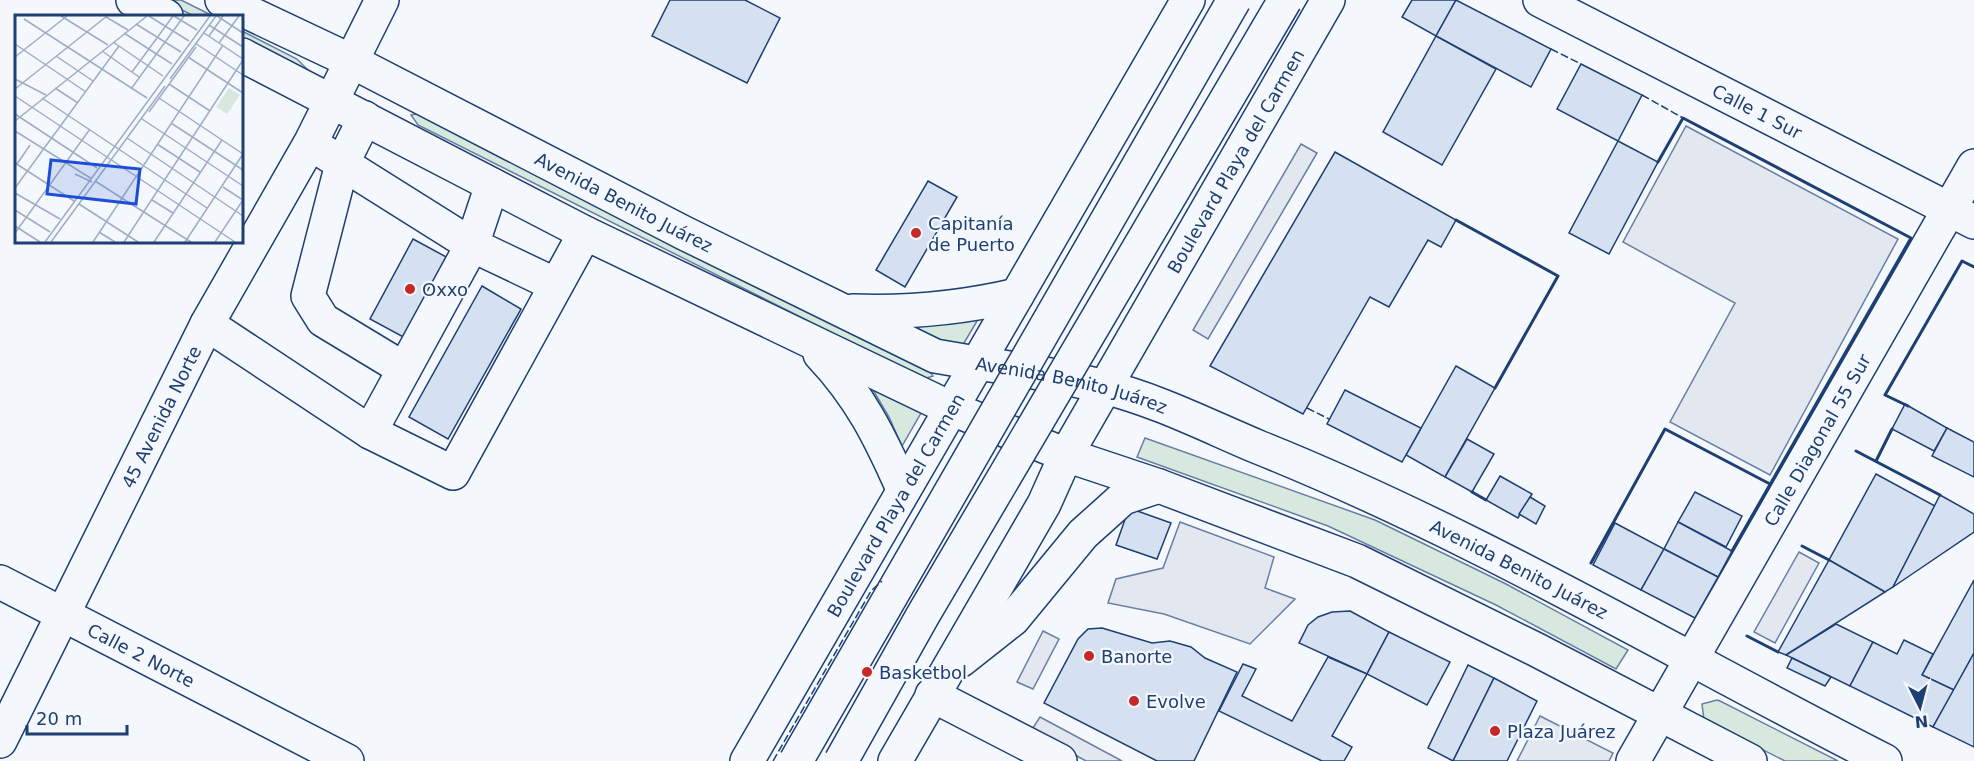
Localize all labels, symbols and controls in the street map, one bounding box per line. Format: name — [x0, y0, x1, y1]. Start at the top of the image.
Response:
inset map — [15, 15, 243, 243]
street label: Boulevard Playa del Carmen — [1163, 45, 1308, 277]
street label: Calle 1 Sur — [1709, 79, 1806, 143]
street label: Avenida Benito Juárez — [532, 148, 716, 256]
place label: Capitanía de Puerto — [928, 213, 1015, 255]
marker: Capitanía de Puerto — [909, 226, 923, 240]
place label: Oxxo — [422, 279, 468, 300]
marker: Oxxo — [403, 282, 417, 296]
street label: 45 Avenida Norte — [117, 342, 205, 491]
street label: Calle Diagonal 55 Sur — [1759, 350, 1875, 530]
street label: Avenida Benito Juárez — [974, 353, 1170, 417]
street label: Boulevard Playa del Carmen — [822, 389, 968, 621]
street label: Avenida Benito Juárez — [1427, 515, 1612, 623]
street label: Calle 2 Norte — [84, 619, 198, 691]
place label: Banorte — [1101, 646, 1172, 667]
marker: Banorte — [1082, 649, 1096, 663]
place label: Basketbol — [879, 662, 967, 683]
marker: Basketbol — [860, 665, 874, 679]
north arrow — [1890, 677, 1950, 737]
place label: Evolve — [1146, 691, 1206, 712]
marker: Evolve — [1127, 694, 1141, 708]
scale bar — [27, 698, 128, 736]
text: 20 m — [36, 708, 82, 729]
text: N — [1914, 711, 1929, 732]
place label: Plaza Juárez — [1507, 721, 1615, 742]
marker: Plaza Juárez — [1488, 724, 1502, 738]

